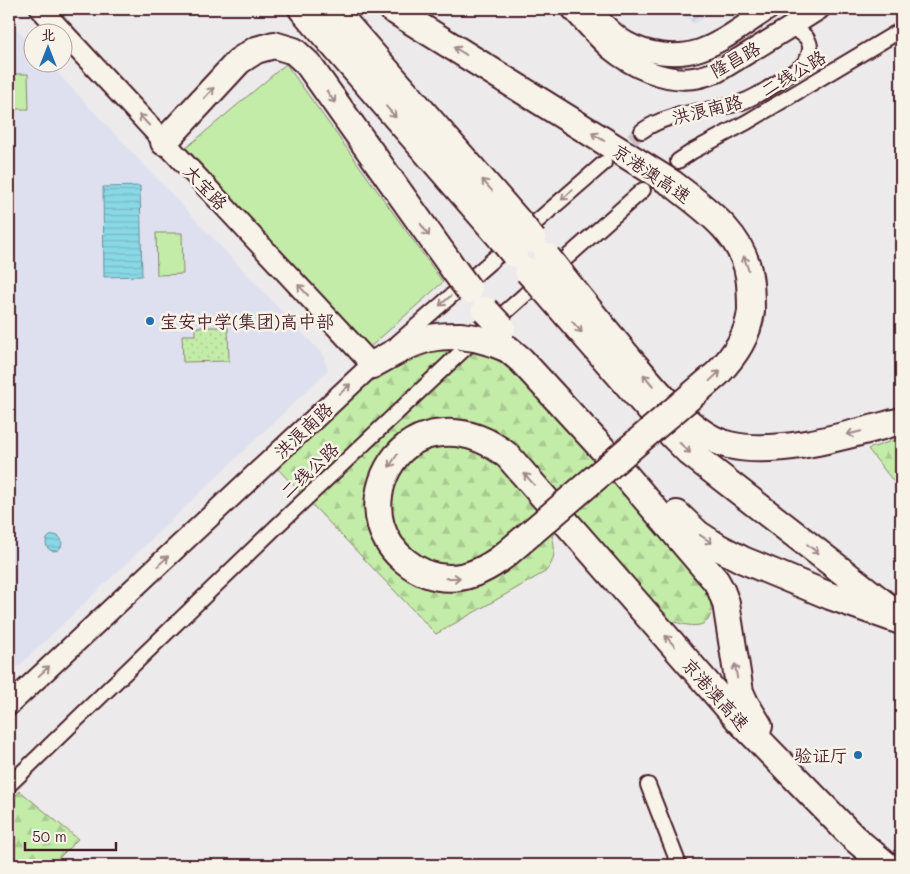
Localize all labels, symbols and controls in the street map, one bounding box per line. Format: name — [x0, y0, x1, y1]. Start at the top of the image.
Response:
north arrow — [22, 22, 72, 72]
text: 北 — [41, 25, 55, 44]
street label: 隆昌路 — [706, 35, 764, 83]
street label: 二线公路 — [756, 44, 830, 102]
one-way arrow — [453, 46, 467, 56]
one-way arrow — [203, 87, 215, 100]
street label: 洪浪南路 — [669, 89, 745, 129]
one-way arrow — [326, 90, 336, 104]
one-way arrow — [385, 105, 397, 118]
one-way arrow — [138, 114, 150, 127]
one-way arrow — [591, 132, 605, 142]
street label: 京港澳高速 — [608, 138, 696, 208]
street label: 大宝路 — [179, 159, 233, 215]
one-way arrow — [482, 179, 493, 192]
one-way arrow — [561, 189, 574, 201]
one-way arrow — [420, 222, 430, 236]
one-way arrow — [740, 255, 750, 271]
one-way arrow — [297, 284, 309, 297]
one-way arrow — [438, 296, 451, 307]
place label: 宝安中学(集团)高中部 — [160, 309, 334, 333]
marker: 宝安中学(集团)高中部 — [144, 315, 156, 327]
one-way arrow — [572, 320, 583, 333]
one-way arrow — [709, 370, 722, 382]
one-way arrow — [642, 373, 653, 386]
one-way arrow — [339, 383, 352, 395]
street label: 洪浪南路 — [268, 397, 338, 463]
one-way arrow — [846, 429, 862, 438]
street label: 二线公路 — [274, 437, 344, 503]
one-way arrow — [679, 442, 692, 454]
one-way arrow — [387, 454, 398, 468]
one-way arrow — [523, 473, 534, 486]
one-way arrow — [699, 534, 713, 544]
one-way arrow — [806, 543, 819, 554]
one-way arrow — [157, 555, 170, 567]
one-way arrow — [444, 573, 460, 582]
one-way arrow — [664, 635, 676, 648]
street label: 京港澳高速 — [677, 653, 755, 735]
one-way arrow — [731, 664, 741, 680]
one-way arrow — [38, 665, 51, 677]
place label: 验证厅 — [794, 743, 848, 767]
marker: 验证厅 — [852, 749, 864, 761]
scale bar — [25, 819, 116, 851]
text: 50 m — [32, 826, 67, 846]

